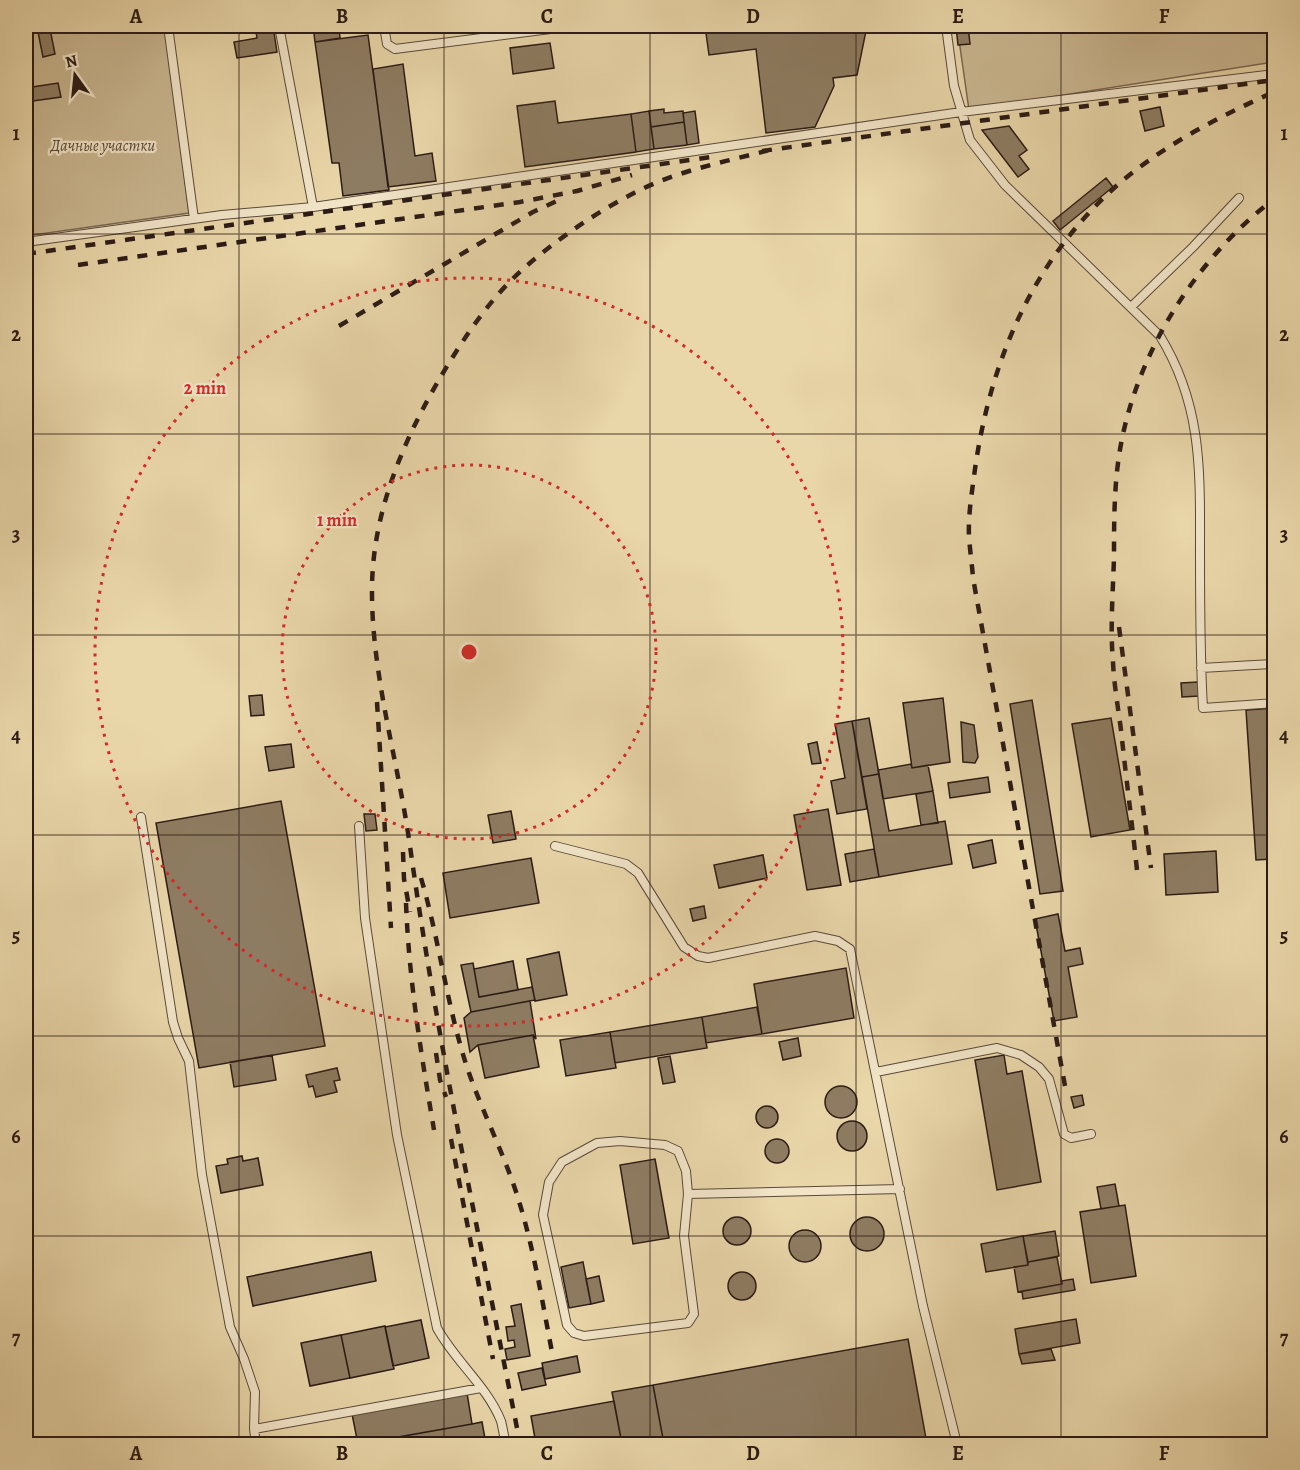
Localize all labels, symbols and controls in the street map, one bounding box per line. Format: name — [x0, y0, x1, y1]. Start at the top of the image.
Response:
text: A — [129, 3, 143, 30]
text: B — [336, 3, 348, 30]
text: C — [541, 3, 553, 30]
text: D — [746, 3, 760, 30]
text: E — [952, 3, 964, 30]
text: F — [1159, 3, 1170, 30]
north arrow — [45, 45, 105, 105]
text: N — [63, 49, 80, 74]
text: 1 — [12, 120, 20, 147]
text: 1 — [1280, 120, 1288, 147]
park label: Дачные участки — [50, 135, 155, 157]
text: 2 — [11, 321, 21, 348]
text: 2 — [1279, 321, 1289, 348]
text: 2 min — [184, 376, 226, 400]
text: 1 min — [317, 508, 357, 532]
text: 3 — [12, 521, 20, 548]
text: 3 — [1280, 521, 1288, 548]
centre of rings — [459, 642, 479, 662]
text: 4 — [11, 722, 21, 749]
text: 4 — [1279, 722, 1289, 749]
text: 5 — [12, 922, 20, 949]
text: 5 — [1280, 922, 1288, 949]
text: 6 — [11, 1123, 21, 1150]
text: 6 — [1279, 1123, 1289, 1150]
text: 7 — [12, 1324, 21, 1351]
text: 7 — [1280, 1324, 1289, 1351]
text: A — [129, 1440, 143, 1467]
text: B — [336, 1440, 348, 1467]
text: C — [541, 1440, 553, 1467]
text: D — [746, 1440, 760, 1467]
text: E — [952, 1440, 964, 1467]
text: F — [1159, 1440, 1170, 1467]

